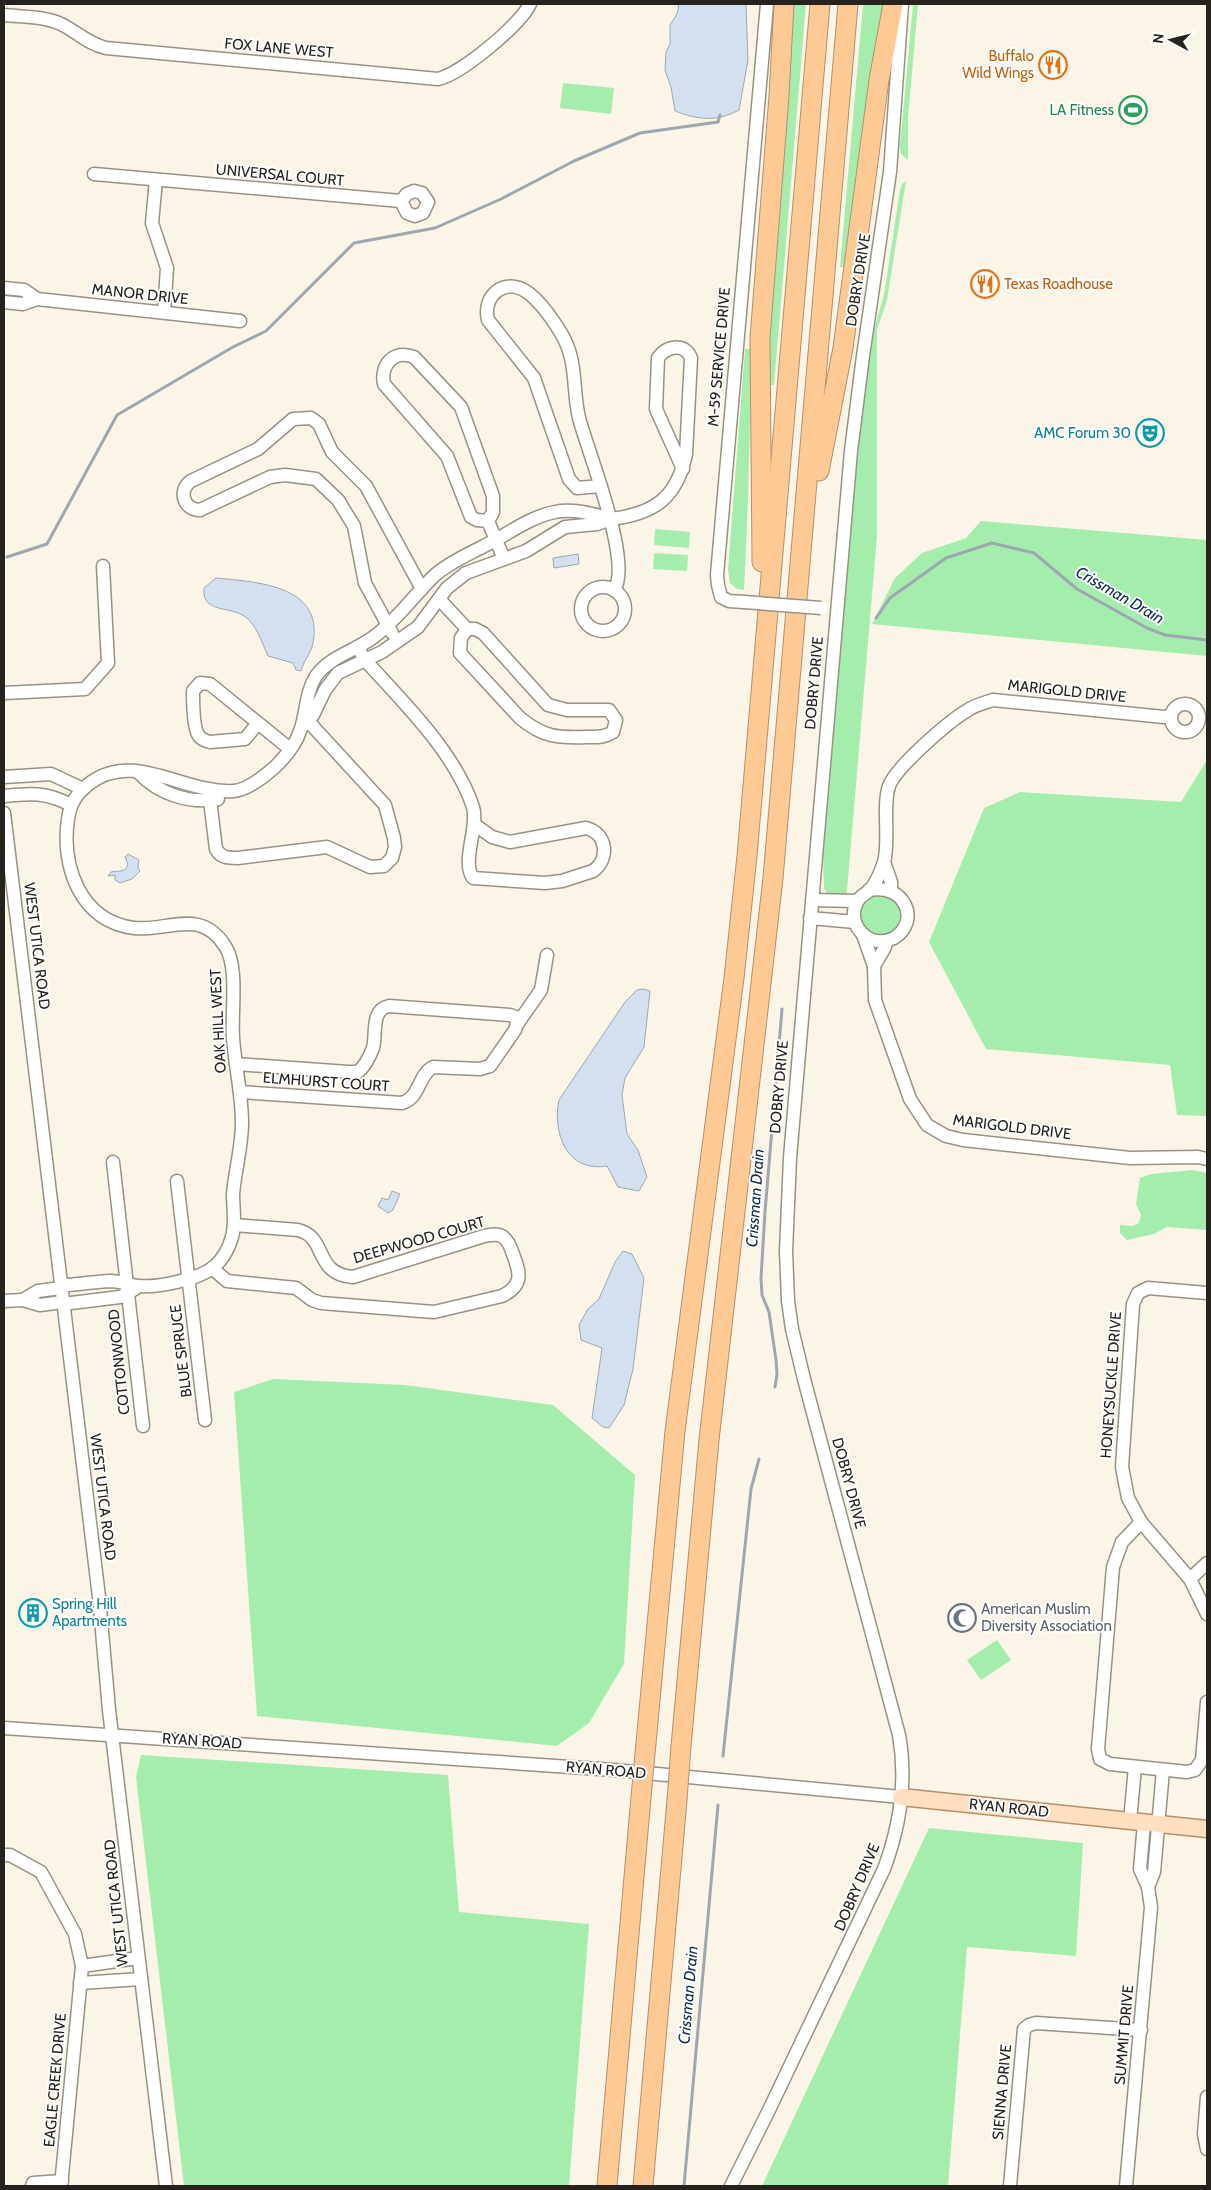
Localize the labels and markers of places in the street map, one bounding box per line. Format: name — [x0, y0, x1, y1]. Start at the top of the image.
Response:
place label: Buffalo Wild Wings — [962, 47, 1034, 82]
restaurant icon: Buffalo Wild Wings — [1038, 50, 1068, 80]
sports icon: LA Fitness — [1118, 95, 1148, 125]
place label: LA Fitness — [1049, 101, 1114, 119]
restaurant icon: Texas Roadhouse — [970, 269, 1000, 299]
place label: Texas Roadhouse — [1004, 275, 1113, 293]
theatre icon: AMC Forum 30 — [1135, 418, 1165, 448]
place label: AMC Forum 30 — [1034, 424, 1131, 442]
place label: Spring Hill Apartments — [52, 1595, 127, 1630]
building icon: Spring Hill Apartments — [18, 1598, 48, 1628]
place label: American Muslim Diversity Association — [981, 1600, 1112, 1635]
mosque icon: American Muslim Diversity Association — [947, 1603, 977, 1633]

